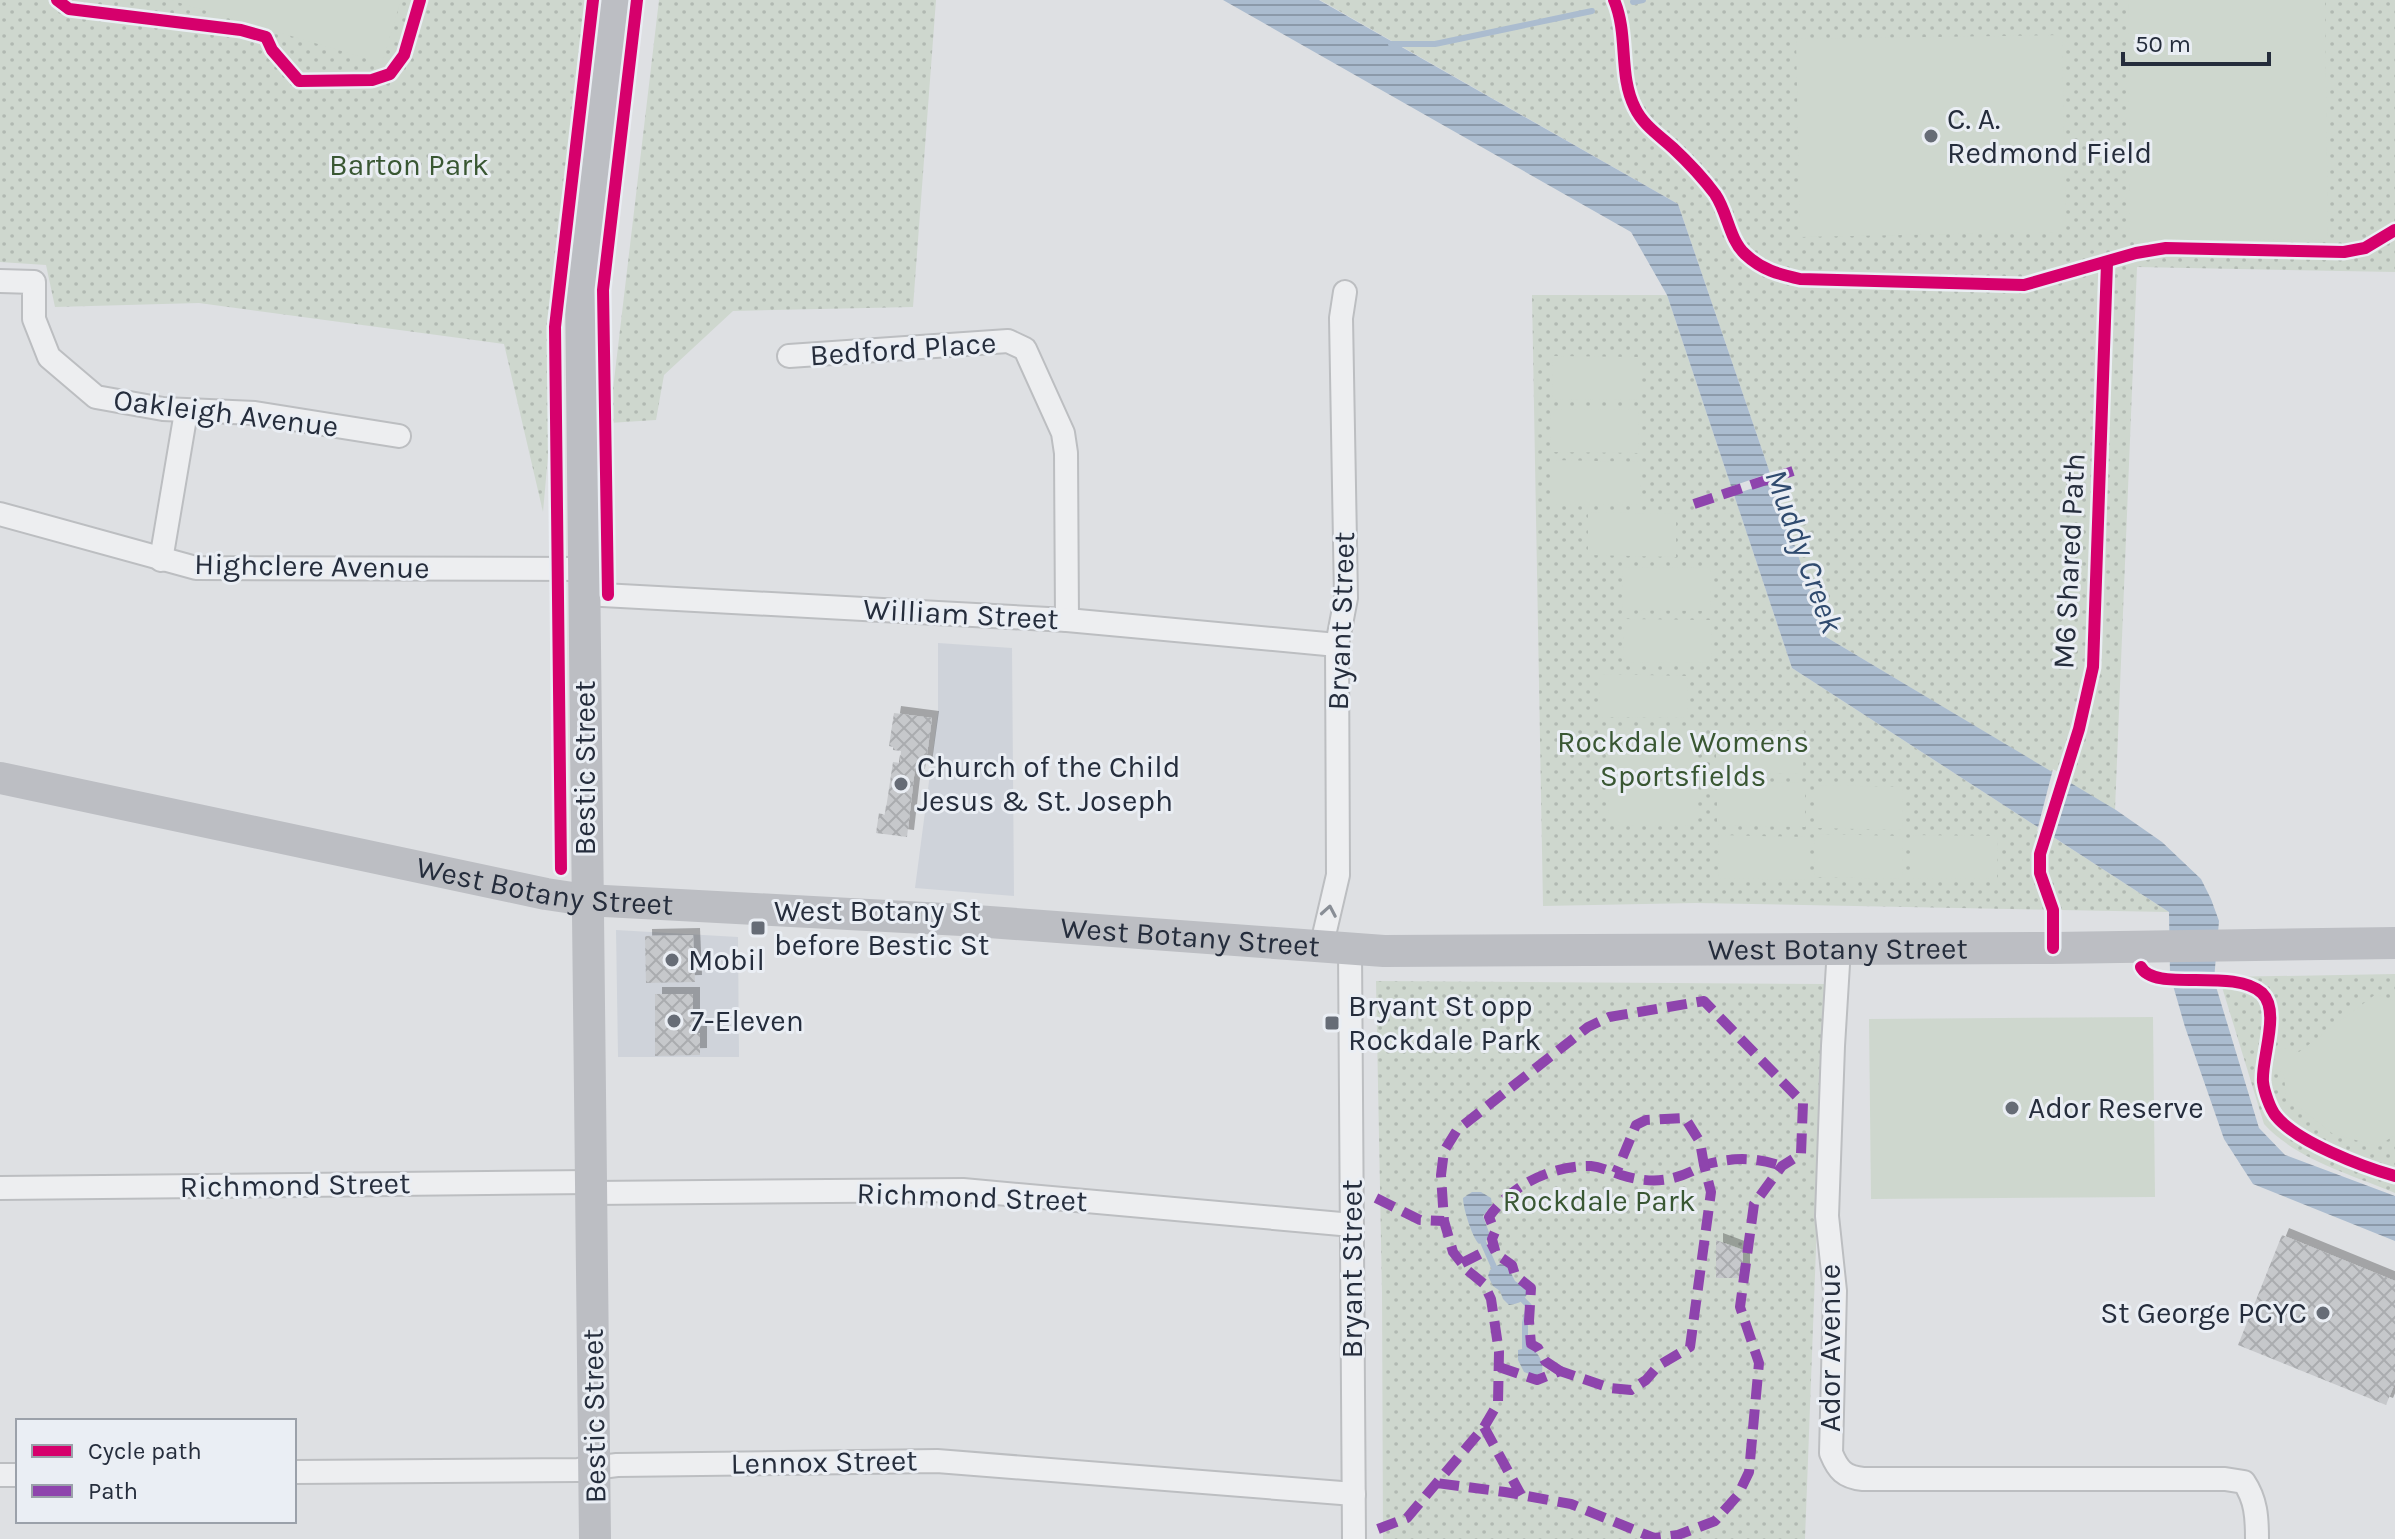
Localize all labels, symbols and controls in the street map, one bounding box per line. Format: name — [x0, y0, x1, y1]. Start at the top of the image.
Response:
scale bar — [2123, 16, 2269, 66]
text: 50 m — [2135, 30, 2191, 58]
place label: C. A. Redmond Field — [1947, 101, 2152, 171]
marker: C. A. Redmond Field — [1922, 127, 1940, 145]
park label: Barton Park — [329, 147, 489, 183]
street label: Bedford Place — [809, 325, 997, 373]
street label: Oakleigh Avenue — [111, 381, 341, 445]
street label: M6 Shared Path — [2045, 452, 2093, 670]
water label: Muddy Creek — [1757, 464, 1851, 639]
street label: Bryant Street — [1320, 531, 1362, 711]
street label: Highclere Avenue — [194, 546, 430, 586]
street label: William Street — [862, 591, 1060, 637]
street label: Bestic Street — [567, 681, 603, 856]
park label: Rockdale Womens Sportsfields — [1557, 724, 1809, 794]
place label: Church of the Child Jesus & St. Joseph — [917, 749, 1181, 819]
marker: Church of the Child Jesus & St. Joseph — [892, 775, 910, 793]
street label: West Botany Street — [413, 849, 674, 923]
place label: West Botany St before Bestic St — [774, 893, 989, 963]
one-way arrow — [1320, 905, 1337, 918]
street label: West Botany Street — [1059, 909, 1321, 964]
marker: West Botany St before Bestic St — [749, 919, 767, 937]
street label: West Botany Street — [1708, 930, 1968, 968]
place label: Mobil — [688, 942, 765, 978]
marker: Mobil — [663, 951, 681, 969]
place label: Bryant St opp Rockdale Park — [1348, 988, 1541, 1058]
place label: 7-Eleven — [690, 1003, 804, 1039]
marker: 7-Eleven — [665, 1012, 683, 1030]
marker: Bryant St opp Rockdale Park — [1323, 1014, 1341, 1032]
place label: Ador Reserve — [2028, 1090, 2204, 1126]
marker: Ador Reserve — [2003, 1099, 2021, 1117]
street label: Richmond Street — [179, 1165, 411, 1205]
street label: Richmond Street — [856, 1175, 1088, 1219]
street label: Bryant Street — [1334, 1180, 1370, 1358]
park label: Rockdale Park — [1502, 1183, 1696, 1219]
street label: Ador Avenue — [1812, 1264, 1848, 1432]
place label: St George PCYC — [2100, 1295, 2307, 1331]
marker: St George PCYC — [2314, 1304, 2332, 1322]
street label: Bestic Street — [574, 1328, 614, 1504]
legend — [16, 1419, 296, 1523]
text: Cycle path — [88, 1437, 202, 1465]
street label: Lennox Street — [730, 1442, 918, 1482]
text: Path — [88, 1477, 138, 1505]

